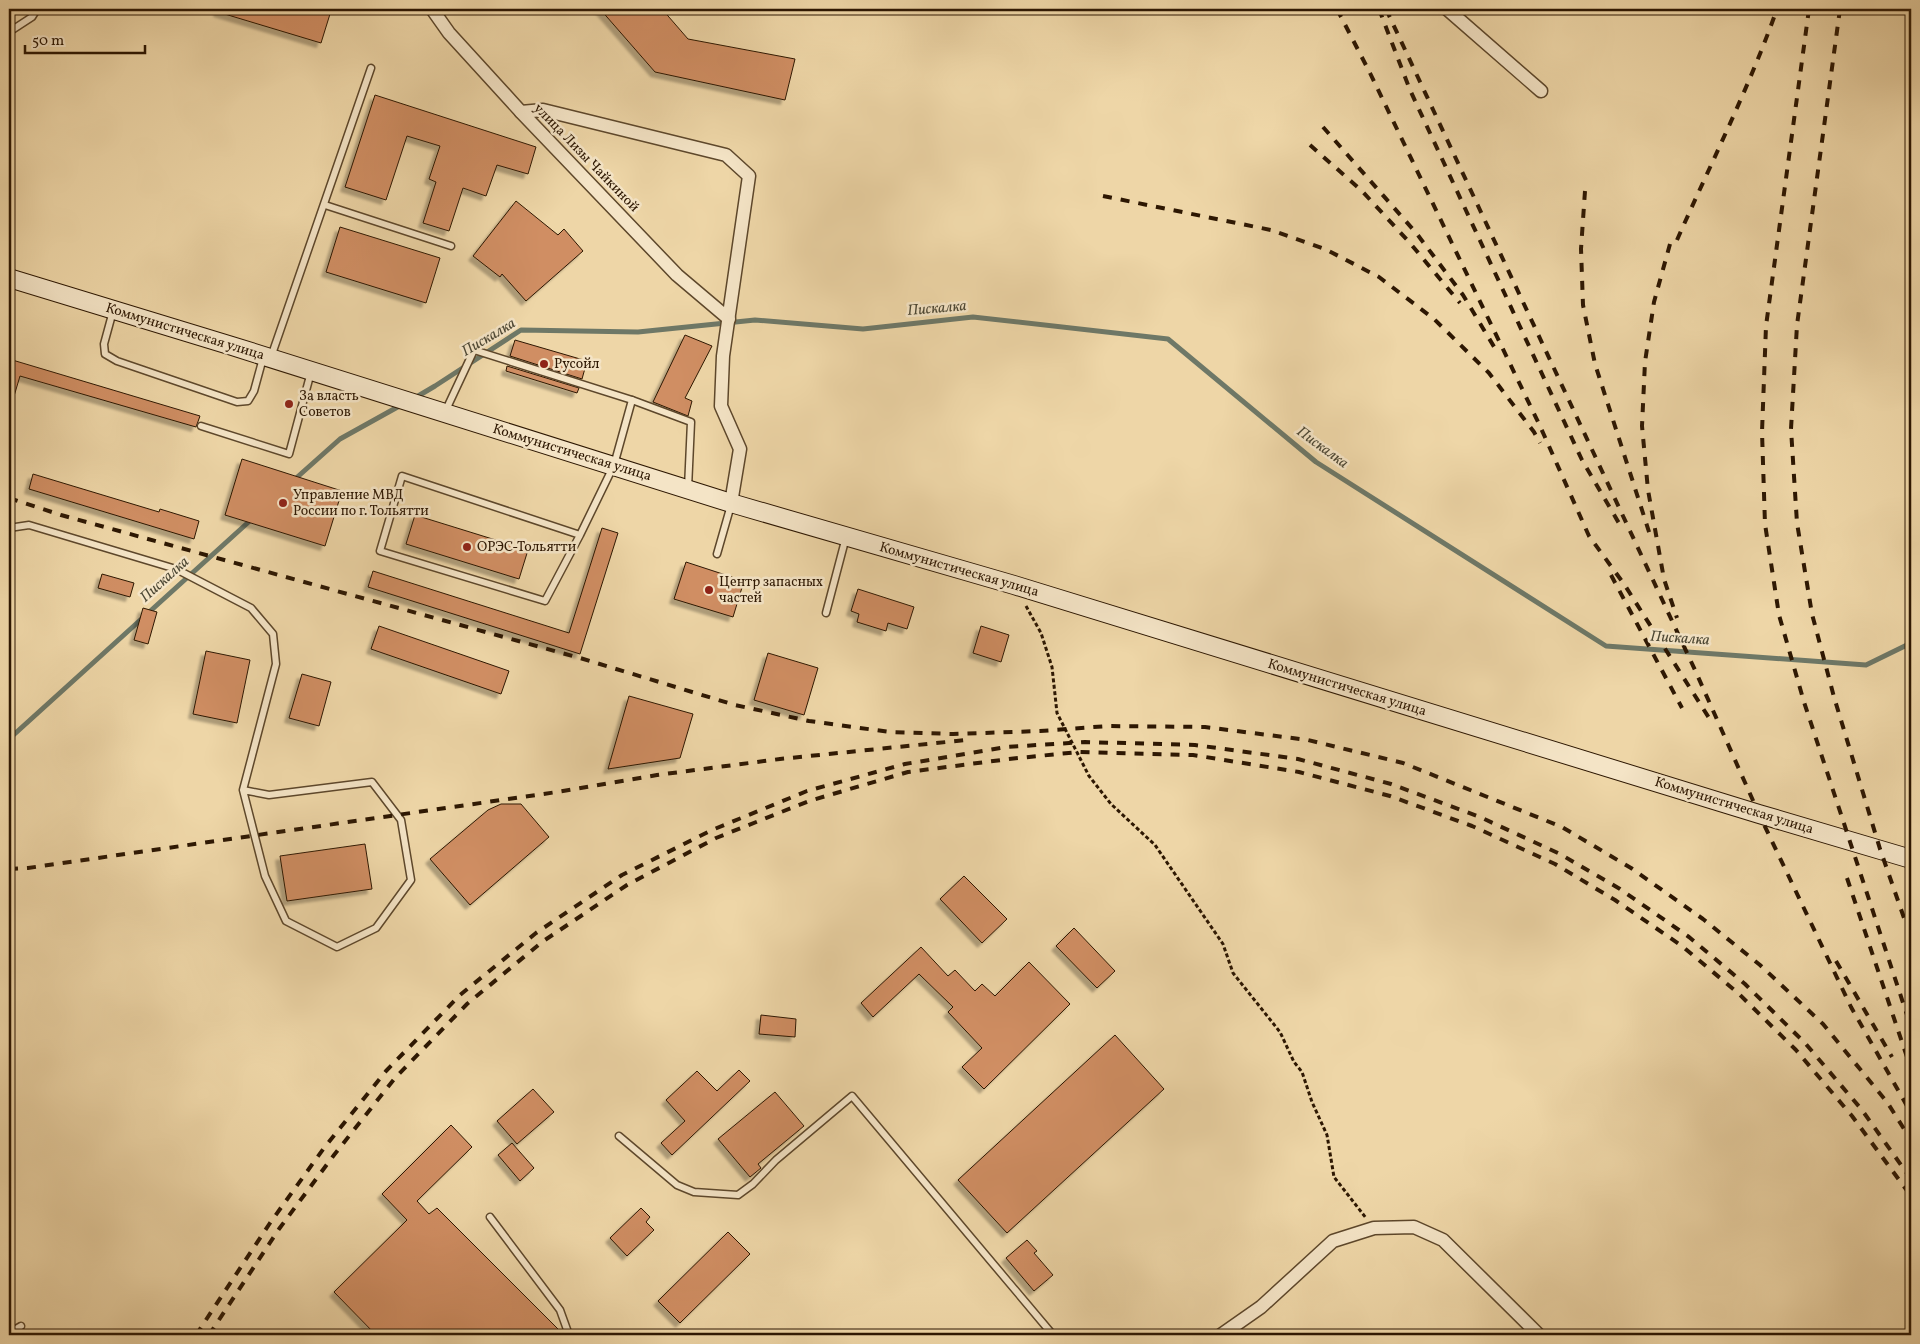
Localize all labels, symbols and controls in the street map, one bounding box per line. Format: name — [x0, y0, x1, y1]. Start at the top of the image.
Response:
scale bar — [25, 22, 145, 54]
text: 50 m — [32, 31, 64, 52]
street label: улица Лизы Чайкиной — [529, 100, 643, 217]
water label: Пискалка — [906, 296, 968, 322]
street label: Коммунистическая улица — [103, 299, 267, 365]
water label: Пискалка — [458, 314, 520, 362]
place label: Русойл — [554, 355, 600, 374]
marker: Русойл — [538, 358, 550, 370]
place label: За власть Советов — [299, 387, 359, 422]
marker: За власть Советов — [283, 398, 295, 410]
street label: Коммунистическая улица — [490, 420, 654, 486]
water label: Пискалка — [1292, 422, 1352, 474]
place label: Управление МВД России по г. Тольятти — [293, 486, 429, 521]
marker: Управление МВД России по г. Тольятти — [277, 497, 289, 509]
place label: ОРЭС-Тольятти — [477, 538, 577, 557]
street label: Коммунистическая улица — [877, 538, 1041, 602]
marker: ОРЭС-Тольятти — [461, 541, 473, 553]
water label: Пискалка — [136, 552, 194, 608]
place label: Центр запасных частей — [719, 573, 823, 608]
marker: Центр запасных частей — [703, 584, 715, 596]
water label: Пискалка — [1650, 626, 1710, 652]
street label: Коммунистическая улица — [1265, 655, 1429, 721]
street label: Коммунистическая улица — [1652, 773, 1816, 839]

